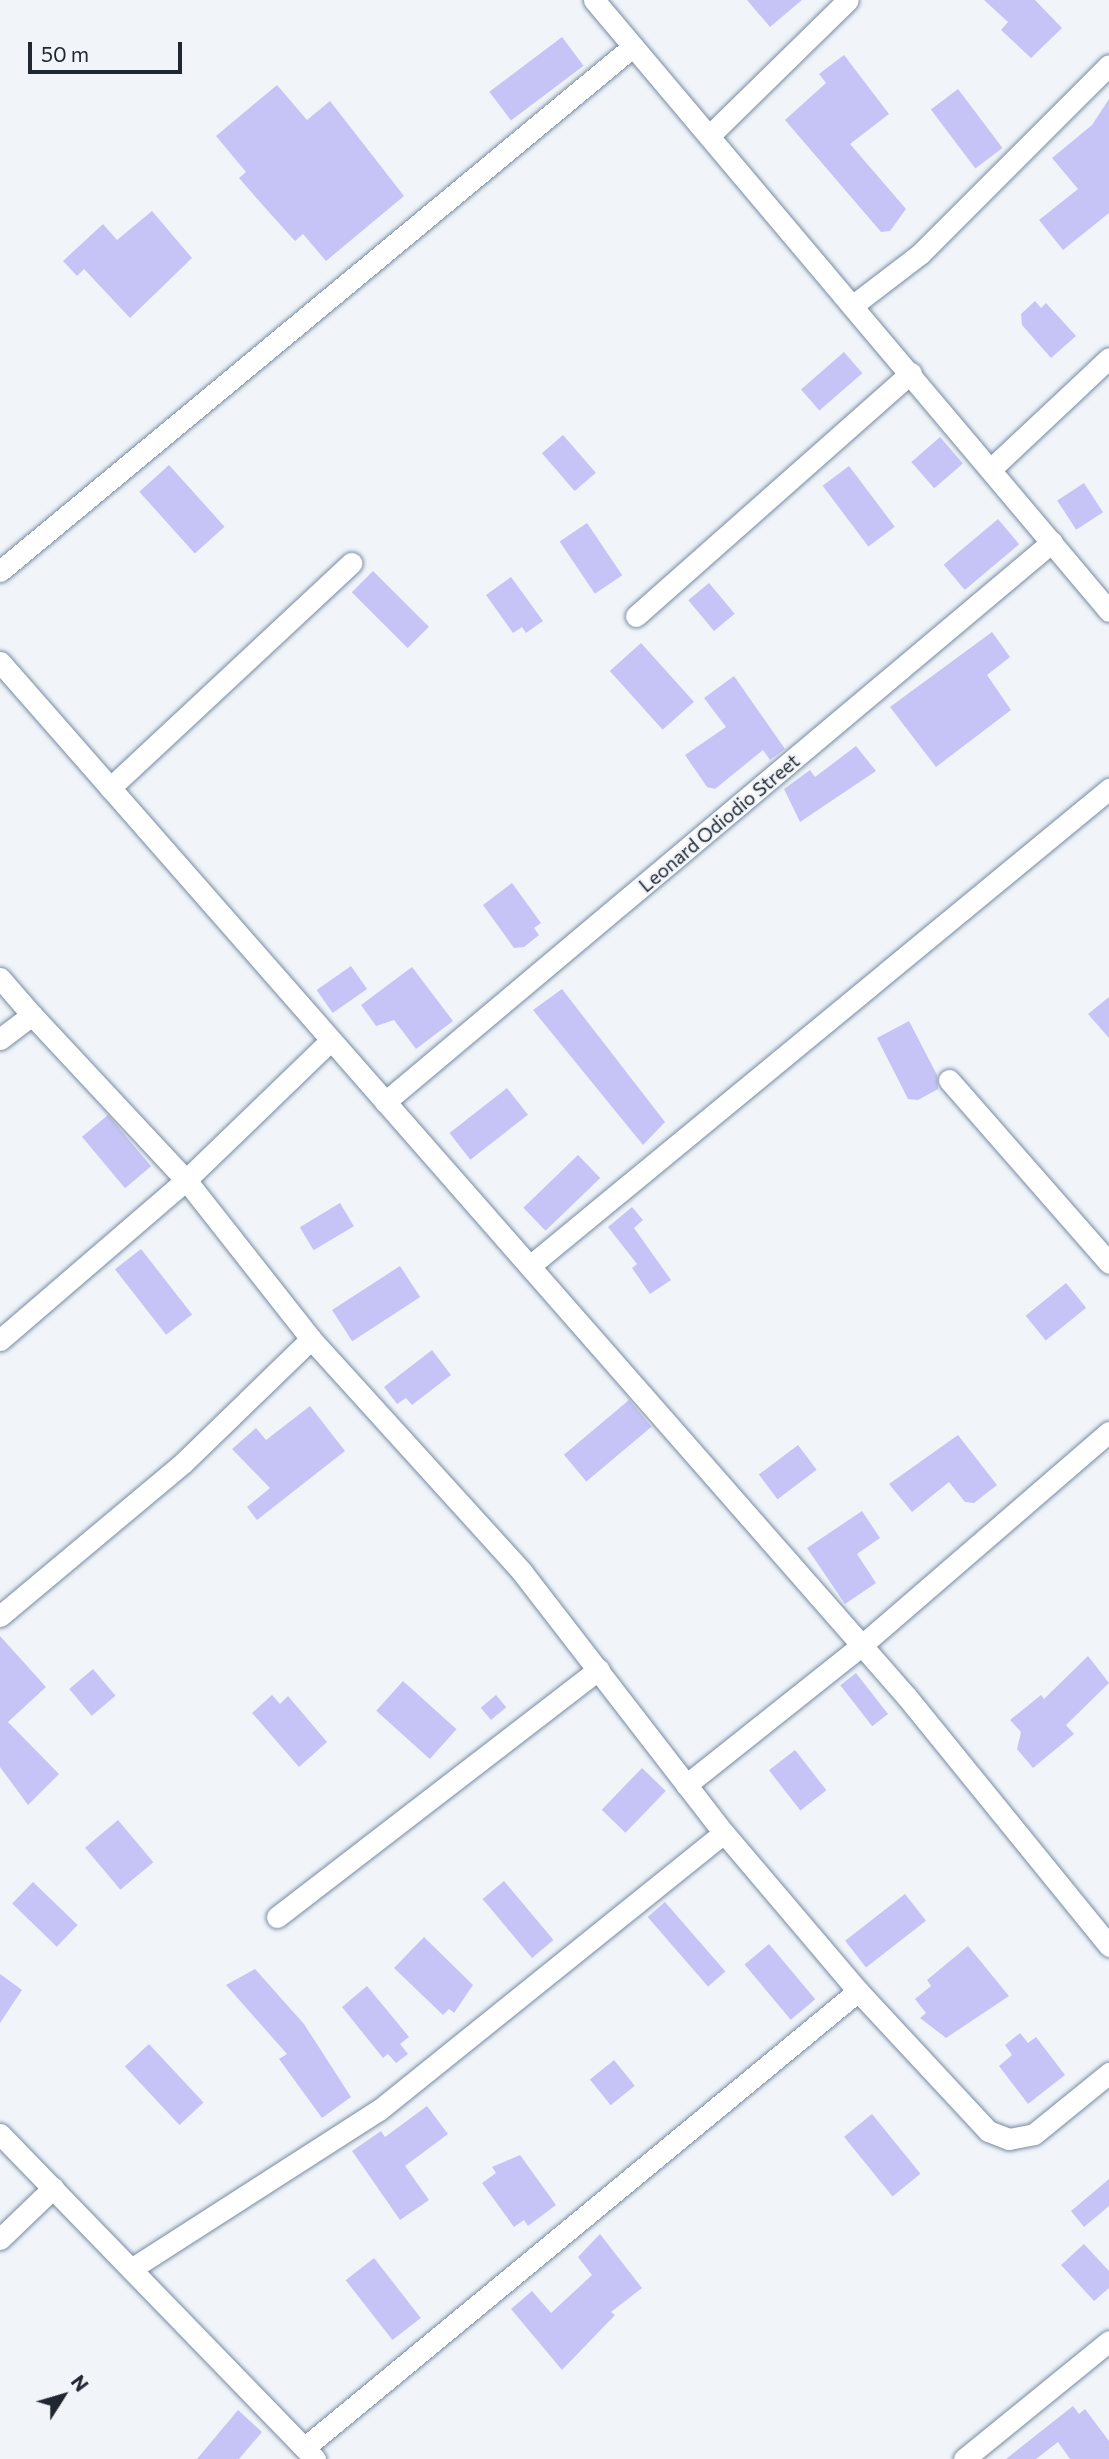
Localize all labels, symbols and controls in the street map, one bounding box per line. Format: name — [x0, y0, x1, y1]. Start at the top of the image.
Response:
scale bar — [32, 28, 186, 72]
text: 50 m — [41, 41, 89, 66]
street label: Leonard Odiodio Street — [634, 749, 804, 897]
north arrow — [28, 2361, 98, 2431]
text: N — [67, 2370, 94, 2396]

